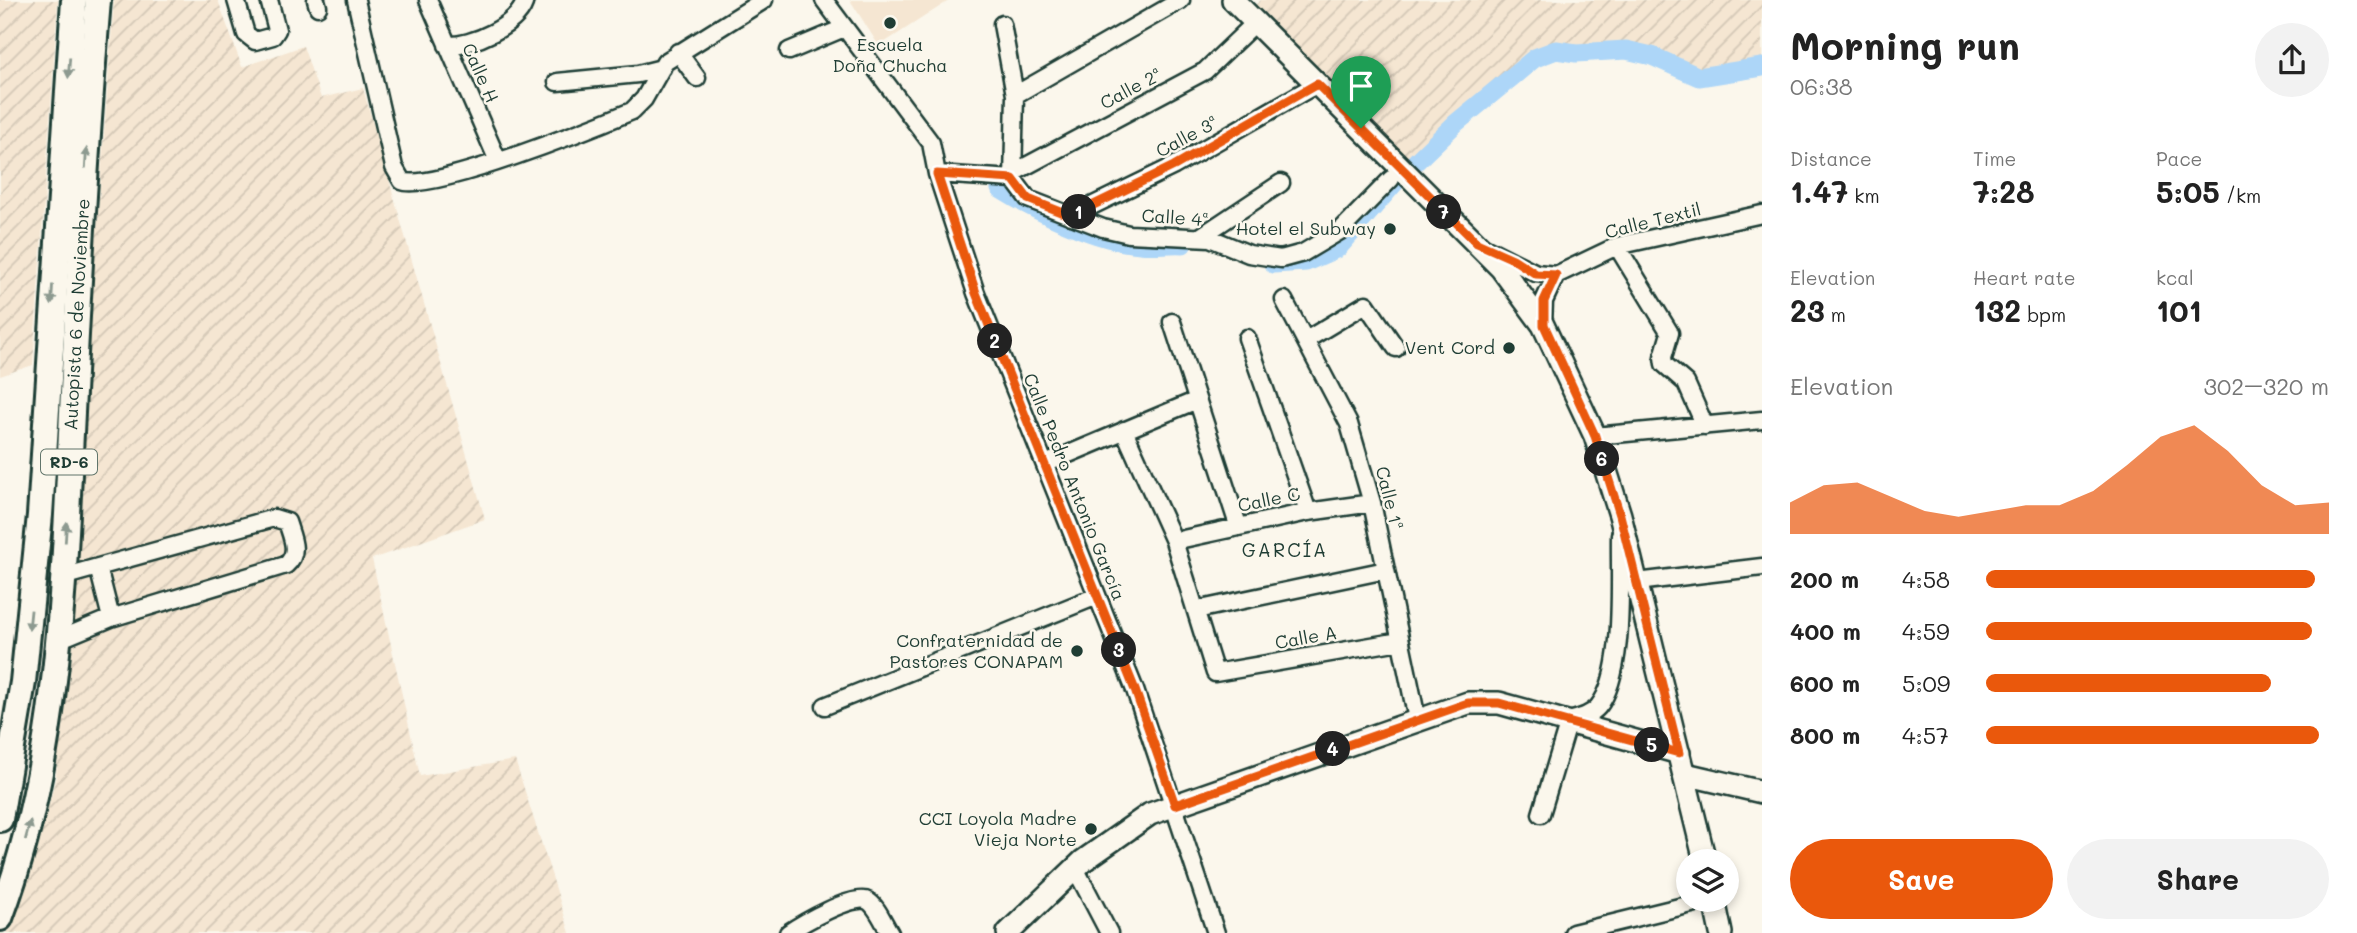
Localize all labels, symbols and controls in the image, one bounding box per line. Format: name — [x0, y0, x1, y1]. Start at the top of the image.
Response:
marker: Escuela Doña Chucha — [882, 15, 898, 31]
text: Morning run — [1790, 20, 2020, 70]
button: share — [2255, 23, 2329, 97]
place label: Escuela Doña Chucha — [833, 32, 947, 77]
street label: Calle H — [457, 39, 505, 106]
pin — [1331, 56, 1391, 128]
one-way arrow — [63, 57, 74, 79]
street label: Calle 2ª — [1096, 62, 1165, 114]
icon: arrive — [1342, 67, 1380, 105]
text: 06:38 — [1790, 71, 1853, 101]
street label: Calle 3ª — [1151, 110, 1222, 162]
one-way arrow — [81, 146, 92, 168]
text: Distance — [1790, 146, 1872, 171]
text: Time — [1973, 146, 2016, 171]
text: Pace — [2156, 146, 2202, 171]
text: 1.47 — [1790, 171, 1848, 211]
text: 7:28 — [1973, 171, 2035, 211]
text: 5:05 — [2156, 171, 2220, 211]
text: km — [1848, 183, 1880, 208]
text: /km — [2220, 183, 2261, 208]
pin: 1 — [1062, 194, 1096, 230]
pin: 7 — [1426, 194, 1462, 230]
street label: Calle Textil — [1602, 196, 1703, 244]
street label: Autopista 6 de Noviembre — [58, 198, 95, 431]
text: 1 — [1074, 199, 1083, 224]
text: 7 — [1438, 199, 1449, 224]
street label: Calle 4ª — [1141, 203, 1209, 231]
place label: Hotel el Subway — [1236, 216, 1376, 240]
marker: Hotel el Subway — [1382, 221, 1398, 237]
text: Elevation — [1790, 265, 1875, 290]
text: Heart rate — [1973, 265, 2076, 290]
text: kcal — [2156, 265, 2194, 290]
one-way arrow — [47, 284, 58, 306]
text: 23 — [1790, 290, 1825, 330]
text: 132 — [1973, 290, 2021, 330]
text: 101 — [2156, 290, 2202, 330]
text: m — [1825, 302, 1846, 327]
text: bpm — [2021, 302, 2066, 327]
pin: 2 — [978, 324, 1012, 358]
text: 2 — [989, 328, 1000, 353]
place label: Vent Cord — [1405, 335, 1495, 359]
marker: Vent Cord — [1501, 340, 1517, 356]
street label: Calle Pedro Antonio García — [1018, 369, 1132, 604]
text: Elevation — [1790, 371, 1893, 401]
text: 302–320 m — [2204, 371, 2329, 401]
pin: 6 — [1584, 442, 1620, 476]
text: 6 — [1596, 446, 1607, 471]
road number: RD-6 — [41, 449, 97, 475]
street label: Calle 1ª — [1371, 464, 1409, 532]
street label: Calle C — [1236, 481, 1302, 517]
one-way arrow — [60, 520, 71, 542]
district label: GARCÍA — [1242, 537, 1328, 562]
text: 200 m — [1790, 564, 1859, 594]
text: 4:58 — [1902, 564, 1950, 594]
one-way arrow — [24, 609, 35, 631]
text: 400 m — [1790, 616, 1861, 646]
text: 4:59 — [1902, 616, 1950, 646]
street label: Calle A — [1273, 620, 1339, 654]
place label: Confraternidad de Pastores CONAPAM — [890, 628, 1063, 673]
pin: 3 — [1102, 632, 1136, 668]
text: 3 — [1113, 637, 1124, 662]
marker: Confraternidad de Pastores CONAPAM — [1069, 643, 1085, 659]
text: 600 m — [1790, 668, 1860, 698]
text: 5:09 — [1902, 668, 1950, 698]
text: 800 m — [1790, 720, 1860, 750]
text: 4:57 — [1902, 720, 1949, 750]
pin: 5 — [1634, 728, 1670, 762]
pin: 4 — [1316, 732, 1350, 766]
text: 5 — [1646, 732, 1657, 757]
text: 4 — [1326, 736, 1339, 761]
place label: CCI Loyola Madre Vieja Norte — [919, 806, 1077, 851]
one-way arrow — [23, 819, 34, 841]
marker: CCI Loyola Madre Vieja Norte — [1083, 821, 1099, 837]
button: Save — [1790, 839, 2053, 919]
button: Share — [2067, 839, 2329, 919]
map controls — [1676, 849, 1739, 912]
button: layers — [1676, 849, 1739, 912]

